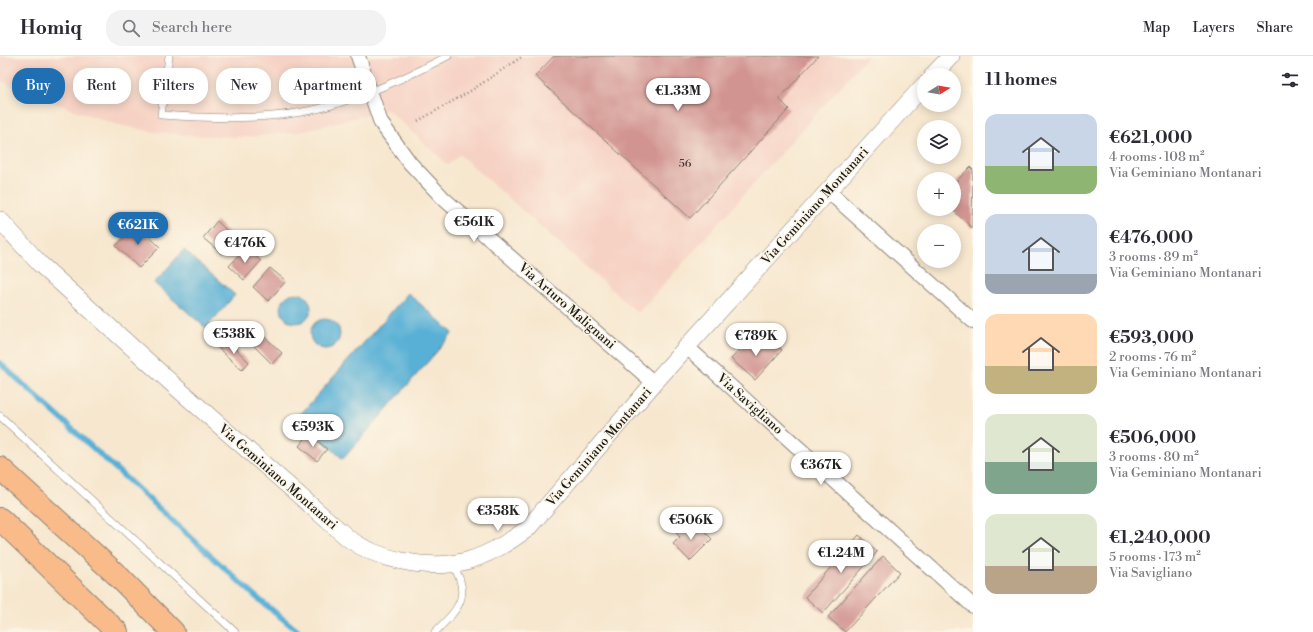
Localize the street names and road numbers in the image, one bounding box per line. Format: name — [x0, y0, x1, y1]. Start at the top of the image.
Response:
street label: Via Geminiano Montanari — [757, 144, 872, 269]
street label: Via Arturo Malignani — [514, 259, 619, 353]
street label: Via Savigliano — [713, 370, 786, 438]
street label: Via Geminiano Montanari — [542, 384, 655, 511]
street label: Via Geminiano Montanari — [214, 420, 341, 533]

